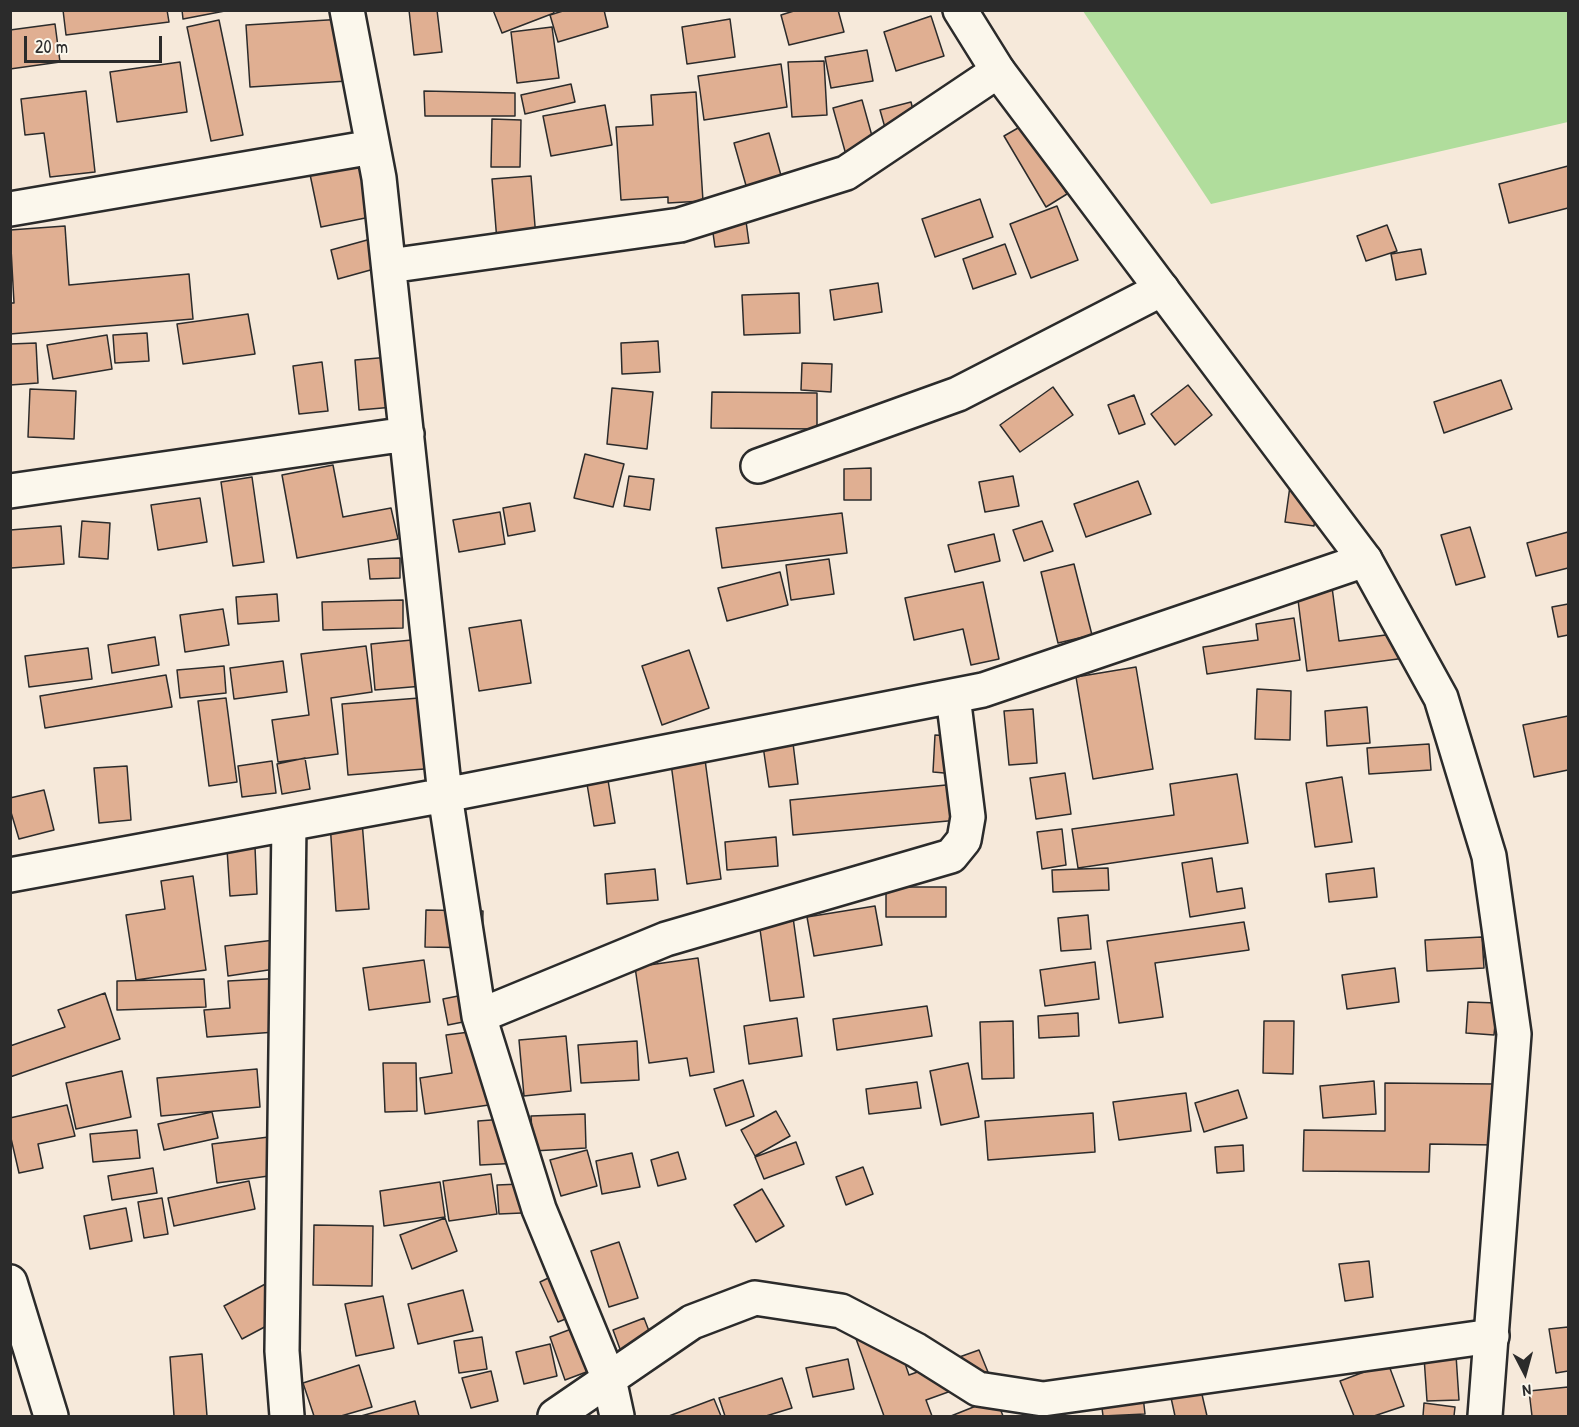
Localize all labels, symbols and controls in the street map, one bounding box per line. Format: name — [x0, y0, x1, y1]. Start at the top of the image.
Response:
scale bar — [27, 24, 165, 62]
text: 20 m — [35, 34, 68, 59]
north arrow — [1495, 1343, 1555, 1403]
text: N — [1522, 1380, 1532, 1402]

